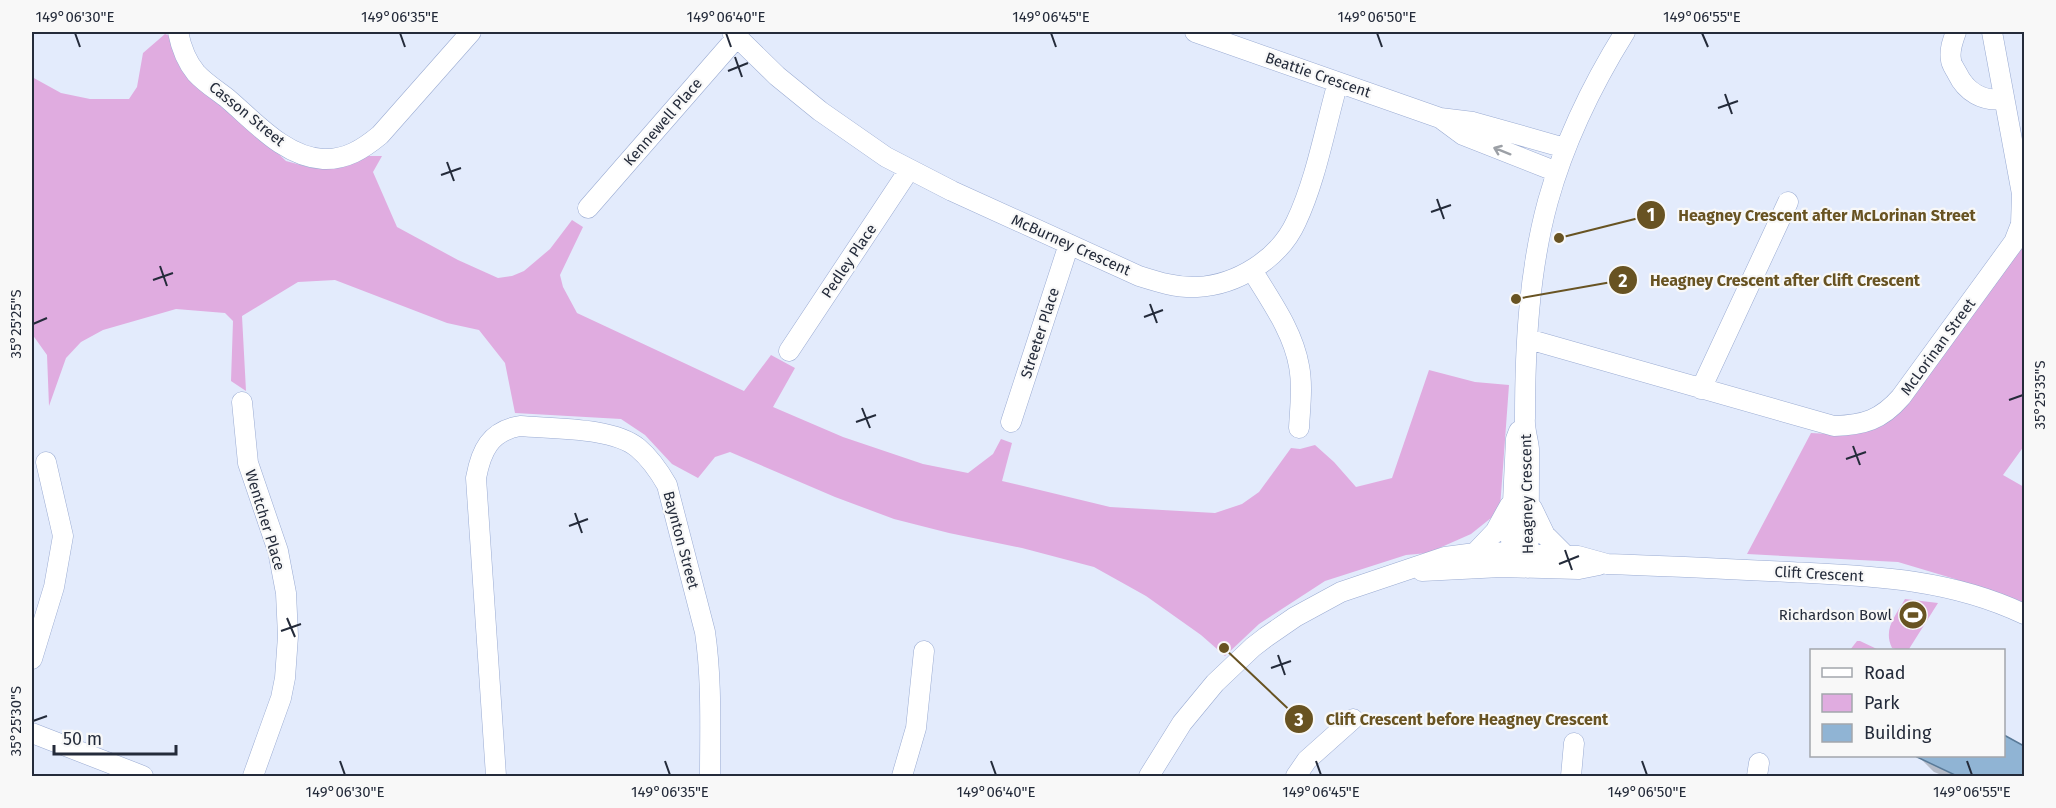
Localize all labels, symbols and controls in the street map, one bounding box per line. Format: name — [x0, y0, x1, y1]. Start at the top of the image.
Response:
text: 149°06'30"E — [36, 8, 114, 26]
text: 149°06'35"E — [361, 8, 439, 26]
text: 149°06'40"E — [687, 8, 765, 26]
text: 149°06'45"E — [1012, 8, 1090, 26]
text: 149°06'50"E — [1338, 8, 1417, 26]
text: 149°06'55"E — [1663, 8, 1741, 26]
street label: Beattie Crescent — [1263, 49, 1374, 102]
street label: Kennewell Place — [620, 74, 706, 170]
street label: Casson Street — [205, 78, 289, 150]
one-way arrow — [1494, 145, 1512, 156]
callout: Heagney Crescent after McLorinan Street — [1636, 198, 1988, 232]
text: 1 — [1647, 204, 1655, 226]
text: Heagney Crescent after McLorinan Street — [1678, 206, 1977, 225]
street label: McBurney Crescent — [1009, 211, 1134, 280]
street label: Pedley Place — [818, 221, 880, 301]
callout: Heagney Crescent after Clift Crescent — [1608, 263, 1932, 297]
text: 2 — [1618, 270, 1628, 292]
text: Heagney Crescent after Clift Crescent — [1650, 271, 1921, 290]
street label: Streeter Place — [1017, 285, 1063, 381]
text: 35°25'25"S — [7, 289, 25, 359]
street label: McLorinan Street — [1897, 295, 1979, 399]
text: 35°25'35"S — [2031, 360, 2049, 430]
street label: Heagney Crescent — [1517, 433, 1537, 554]
street label: Wentcher Place — [241, 467, 289, 573]
street label: Baynton Street — [659, 489, 703, 591]
street label: Clift Crescent — [1774, 563, 1865, 585]
sports icon: Richardson Bowl — [1897, 599, 1929, 631]
place label: Richardson Bowl — [1779, 606, 1893, 624]
legend — [1810, 649, 2005, 757]
text: Road — [1864, 662, 1906, 684]
text: 35°25'30"S — [7, 686, 25, 756]
text: Park — [1864, 692, 1900, 714]
callout: Clift Crescent before Heagney Crescent — [1284, 702, 1620, 736]
text: 3 — [1293, 709, 1304, 731]
text: Clift Crescent before Heagney Crescent — [1326, 710, 1609, 729]
scale bar — [54, 718, 176, 756]
text: Building — [1864, 722, 1932, 744]
text: 50 m — [63, 728, 102, 750]
text: 149°06'30"E — [306, 783, 384, 801]
text: 149°06'35"E — [631, 783, 709, 801]
text: 149°06'40"E — [957, 783, 1035, 801]
text: 149°06'45"E — [1282, 783, 1360, 801]
text: 149°06'50"E — [1608, 783, 1687, 801]
text: 149°06'55"E — [1933, 783, 2011, 801]

